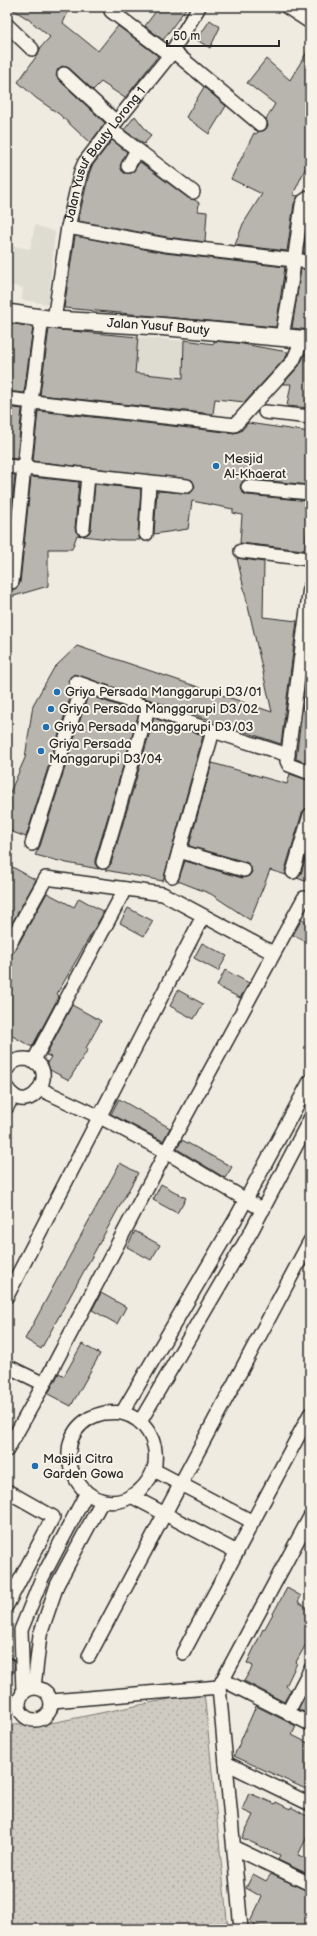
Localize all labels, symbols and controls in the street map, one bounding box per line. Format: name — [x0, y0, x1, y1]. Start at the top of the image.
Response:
scale bar — [167, 22, 279, 48]
text: 50 m — [173, 29, 200, 44]
street label: Jalan Yusuf Bauty Lorong 1 — [61, 84, 149, 224]
street label: Jalan Yusuf Bauty — [106, 315, 210, 339]
place label: Mesjid Al-Khaerat — [224, 451, 286, 482]
marker: Mesjid Al-Khaerat — [211, 461, 221, 471]
place label: Griya Persada Manggarupi D3/01 — [65, 684, 261, 700]
marker: Griya Persada Manggarupi D3/01 — [52, 687, 62, 697]
place label: Griya Persada Manggarupi D3/02 — [59, 701, 258, 717]
marker: Griya Persada Manggarupi D3/02 — [46, 704, 56, 714]
place label: Griya Persada Manggarupi D3/03 — [54, 719, 253, 735]
marker: Griya Persada Manggarupi D3/03 — [41, 722, 51, 732]
place label: Griya Persada Manggarupi D3/04 — [49, 736, 162, 767]
marker: Griya Persada Manggarupi D3/04 — [36, 746, 46, 756]
place label: Masjid Citra Garden Gowa — [43, 1451, 124, 1482]
marker: Masjid Citra Garden Gowa — [30, 1461, 40, 1471]

